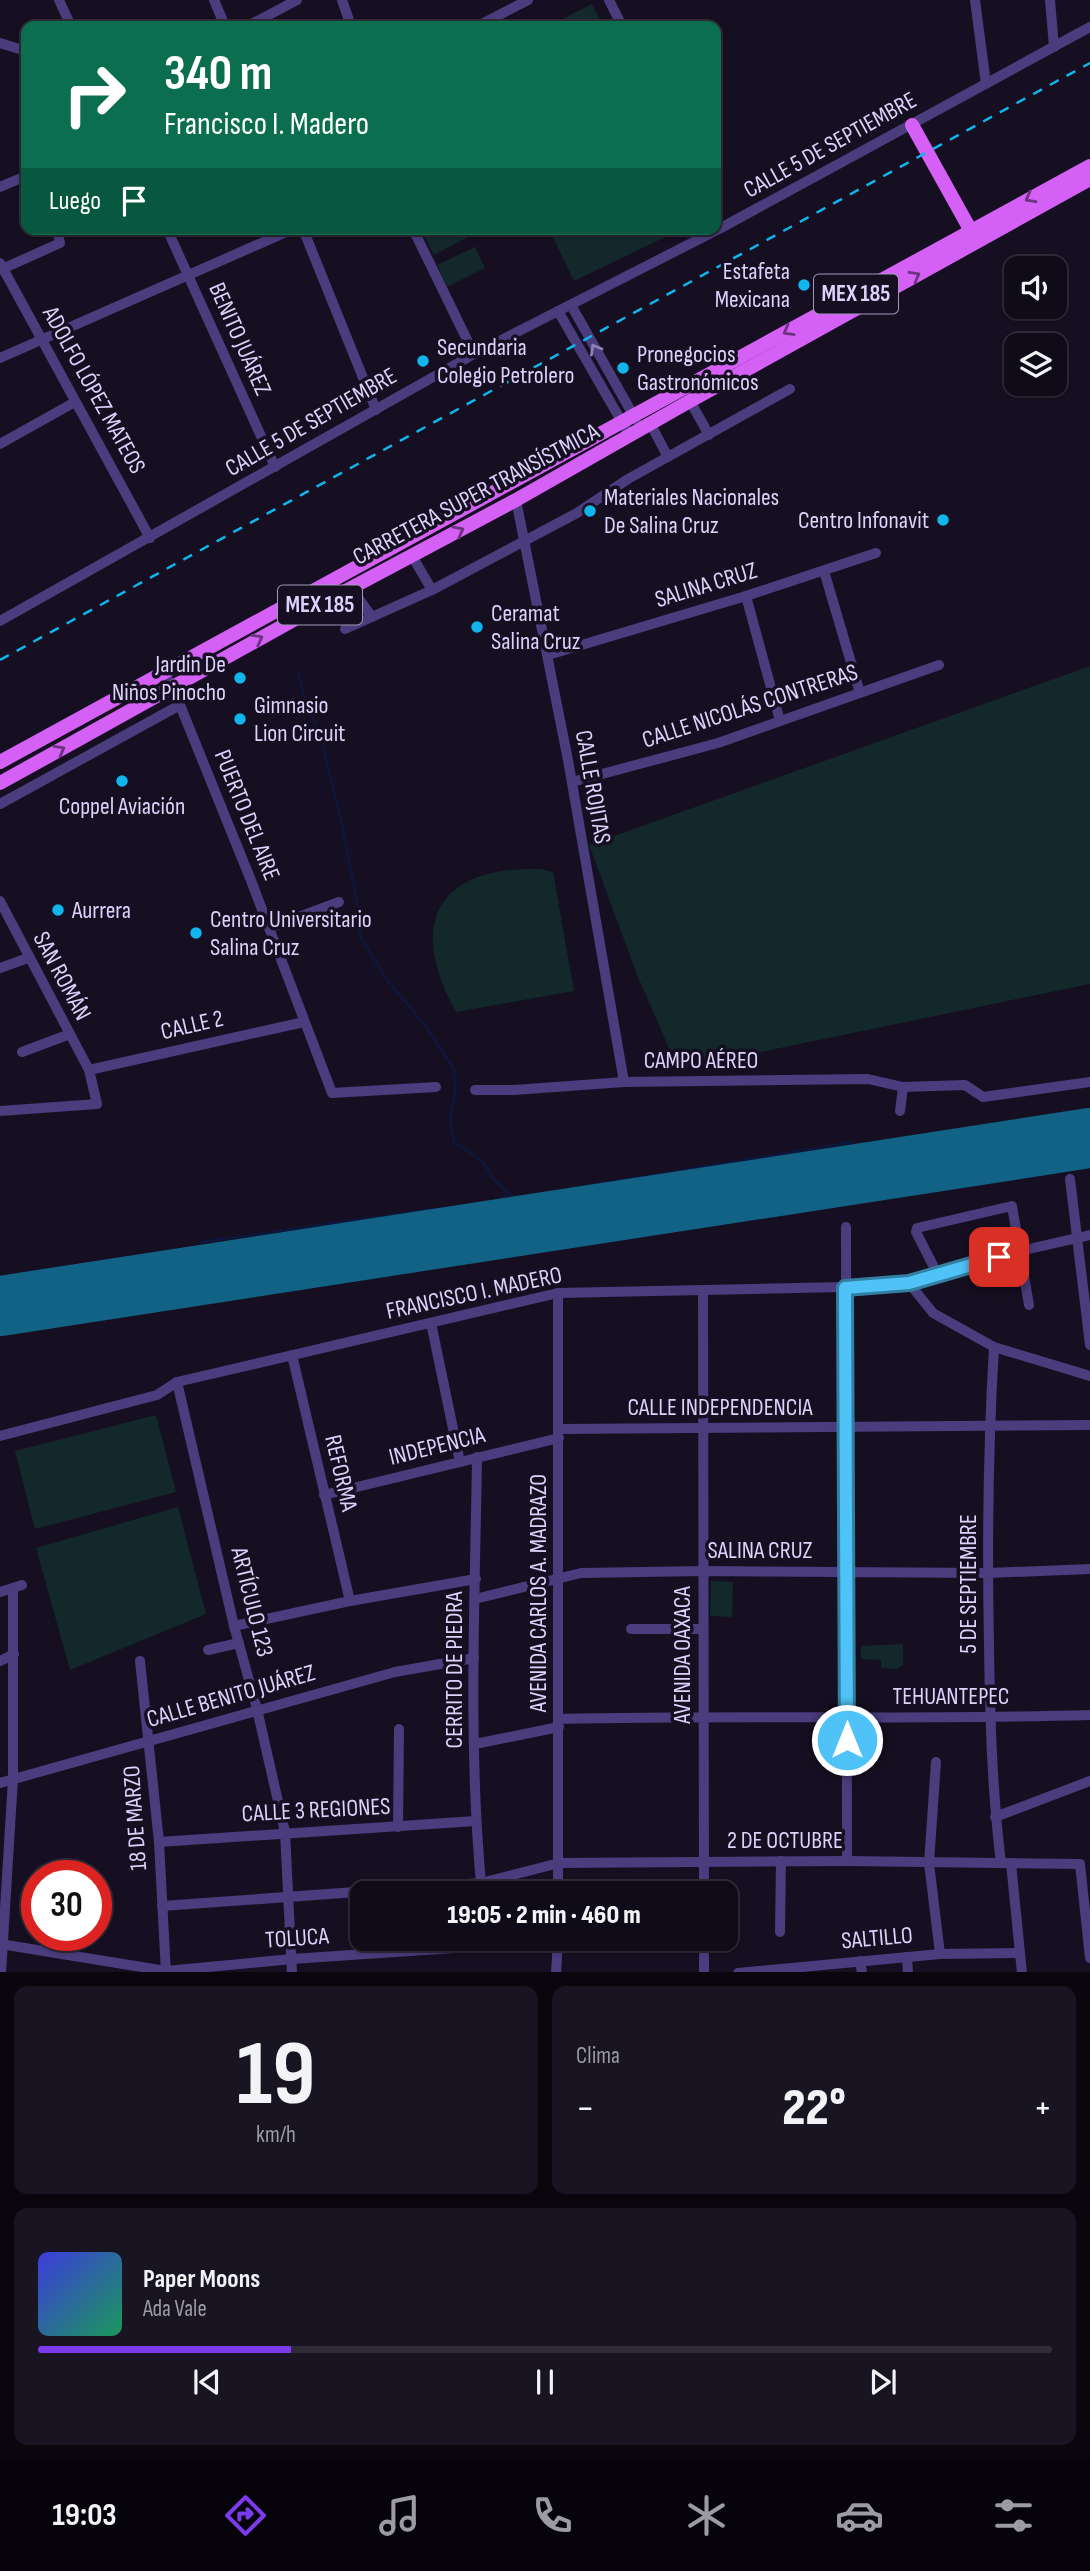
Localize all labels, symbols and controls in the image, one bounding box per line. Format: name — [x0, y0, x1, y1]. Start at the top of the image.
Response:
text: 340 m — [164, 45, 272, 104]
icon: right — [49, 49, 140, 140]
street label: CALLE 5 DE SEPTIEMBRE — [739, 86, 921, 204]
text: Francisco I. Madero — [164, 105, 369, 144]
icon: arrive — [115, 182, 153, 220]
text: Luego — [49, 186, 101, 217]
one-way arrow — [1025, 190, 1037, 203]
map controls — [1004, 256, 1067, 396]
button: sound — [1004, 256, 1067, 319]
place label: Estafeta Mexicana — [715, 257, 790, 314]
one-way arrow — [908, 271, 920, 285]
road number: MEX 185 — [814, 274, 898, 314]
marker: Estafeta Mexicana — [796, 277, 812, 293]
street label: BENITO JUÁREZ — [202, 278, 278, 400]
street label: ADOLFO LÓPEZ MATEOS — [36, 301, 152, 479]
one-way arrow — [783, 323, 795, 337]
place label: Secundaria Colegio Petrolero — [437, 333, 574, 390]
button: layers — [1004, 333, 1067, 396]
place label: Pronegocios Gastronómicos — [637, 340, 759, 397]
one-way arrow — [590, 344, 603, 357]
marker: Secundaria Colegio Petrolero — [415, 353, 431, 369]
marker: Pronegocios Gastronómicos — [615, 360, 631, 376]
street label: CALLE 5 DE SEPTIEMBRE — [220, 361, 402, 483]
street label: CARRETERA SUPER TRANSÍSTMICA — [348, 416, 605, 571]
place label: Materiales Nacionales De Salina Cruz — [604, 483, 779, 540]
marker: Materiales Nacionales De Salina Cruz — [582, 503, 598, 519]
place label: Centro Infonavit — [798, 506, 929, 535]
marker: Centro Infonavit — [935, 512, 951, 528]
one-way arrow — [451, 526, 464, 539]
street label: SALINA CRUZ — [652, 556, 760, 614]
road number: MEX 185 — [278, 586, 362, 624]
place label: Ceramat Salina Cruz — [491, 599, 581, 656]
marker: Ceramat Salina Cruz — [469, 619, 485, 635]
one-way arrow — [251, 634, 264, 647]
place label: Jardin De Niños Pinocho — [112, 650, 226, 707]
street label: CALLE NICOLÁS CONTRERAS — [639, 657, 861, 755]
marker: Jardin De Niños Pinocho — [232, 670, 248, 686]
place label: Gimnasio Lion Circuit — [254, 691, 345, 748]
marker: Gimnasio Lion Circuit — [232, 711, 248, 727]
street label: CALLE ROJITAS — [569, 728, 617, 846]
one-way arrow — [52, 745, 65, 758]
street label: PUERTO DEL AIRE — [208, 746, 286, 884]
marker: Coppel Aviación — [114, 773, 130, 789]
place label: Coppel Aviación — [59, 792, 185, 821]
place label: Aurrera — [71, 896, 131, 925]
marker: Aurrera — [50, 902, 66, 918]
place label: Centro Universitario Salina Cruz — [210, 905, 372, 962]
marker: Centro Universitario Salina Cruz — [188, 925, 204, 941]
street label: SAN ROMÁN — [27, 927, 97, 1025]
street label: CALLE 2 — [158, 1004, 226, 1046]
street label: CAMPO AÉREO — [644, 1046, 758, 1075]
pin — [969, 1227, 1029, 1287]
icon: arrive — [980, 1238, 1018, 1276]
street label: FRANCISCO I. MADERO — [383, 1260, 565, 1326]
street label: CALLE INDEPENDENCIA — [627, 1393, 813, 1422]
street label: INDEPENCIA — [386, 1420, 489, 1472]
street label: REFORMA — [318, 1432, 364, 1515]
street label: AVENIDA CARLOS A. MADRAZO — [524, 1474, 553, 1713]
street label: 5 DE SEPTIEMBRE — [954, 1514, 983, 1654]
street label: SALINA CRUZ — [707, 1536, 813, 1565]
street label: ARTÍCULO 123 — [224, 1543, 280, 1660]
street label: AVENIDA OAXACA — [668, 1586, 697, 1725]
street label: CERRITO DE PIEDRA — [440, 1591, 469, 1748]
street label: CALLE BENITO JUÁREZ — [143, 1658, 319, 1734]
street label: TEHUANTEPEC — [892, 1682, 1010, 1711]
position arrow — [810, 1703, 884, 1777]
street label: 18 DE MARZO — [117, 1765, 153, 1871]
street label: CALLE 3 REGIONES — [241, 1792, 391, 1828]
street label: 2 DE OCTUBRE — [727, 1826, 843, 1855]
speed limit sign: 30 — [21, 1860, 112, 1951]
text: 19:05 · 2 min · 460 m — [447, 1900, 641, 1931]
street label: SALTILLO — [840, 1920, 914, 1956]
street label: TOLUCA — [264, 1921, 330, 1955]
text: 19 — [237, 2021, 315, 2130]
text: Clima — [576, 2042, 620, 2070]
text: 22° — [782, 2077, 846, 2140]
text: − — [576, 2086, 595, 2131]
text: + — [1033, 2086, 1052, 2131]
text: km/h — [256, 2121, 296, 2149]
text: Paper Moons — [143, 2264, 260, 2295]
text: Ada Vale — [143, 2295, 207, 2323]
icon: previous — [188, 2363, 226, 2401]
icon: pause — [526, 2363, 564, 2401]
icon: next — [864, 2363, 902, 2401]
icon: directions — [221, 2491, 270, 2540]
icon: music — [375, 2491, 424, 2540]
icon: phone — [528, 2491, 577, 2540]
icon: climate — [682, 2491, 731, 2540]
icon: car — [835, 2491, 884, 2540]
icon: filters — [989, 2491, 1038, 2540]
text: 19:03 — [52, 2496, 117, 2535]

